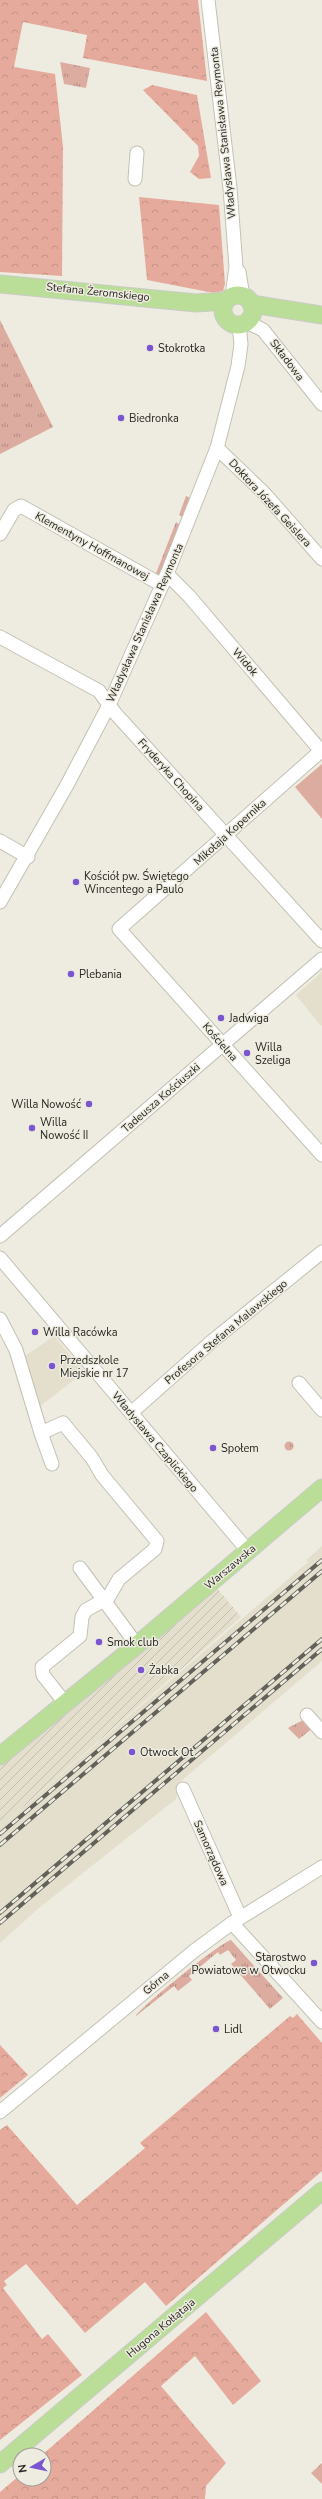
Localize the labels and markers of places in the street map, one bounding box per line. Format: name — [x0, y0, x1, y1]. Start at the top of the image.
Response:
place label: Stokrotka — [158, 341, 205, 356]
marker: Stokrotka — [145, 343, 155, 353]
place label: Biedronka — [129, 411, 179, 426]
marker: Biedronka — [116, 413, 126, 423]
place label: Kościół pw. Świętego Wincentego a Paulo — [84, 868, 189, 897]
marker: Kościół pw. Świętego Wincentego a Paulo — [71, 877, 81, 887]
place label: Plebania — [79, 967, 122, 982]
marker: Plebania — [66, 969, 76, 979]
place label: Jadwiga — [228, 1011, 269, 1026]
marker: Jadwiga — [216, 1013, 226, 1023]
place label: Willa Szeliga — [255, 1040, 291, 1068]
marker: Willa Szeliga — [242, 1048, 252, 1058]
place label: Willa Nowość — [11, 1097, 81, 1112]
marker: Willa Nowość — [84, 1099, 94, 1109]
place label: Willa Nowość II — [40, 1115, 88, 1143]
marker: Willa Nowość II — [27, 1123, 37, 1133]
place label: Willa Racówka — [43, 1325, 118, 1340]
marker: Willa Racówka — [30, 1327, 40, 1337]
place label: Przedszkole Miejskie nr 17 — [60, 1353, 129, 1381]
marker: Przedszkole Miejskie nr 17 — [47, 1361, 57, 1371]
place label: Społem — [221, 1441, 259, 1456]
marker: Społem — [208, 1443, 218, 1453]
place label: Smok club — [107, 1635, 159, 1650]
marker: Smok club — [94, 1637, 104, 1647]
place label: Żabka — [149, 1663, 179, 1678]
marker: Żabka — [136, 1665, 146, 1675]
place label: Otwock Ot — [140, 1745, 194, 1760]
marker: Otwock Ot — [127, 1747, 137, 1757]
place label: Starostwo Powiatowe w Otwocku — [191, 1950, 306, 1978]
marker: Starostwo Powiatowe w Otwocku — [309, 1958, 319, 1968]
place label: Lidl — [224, 2022, 243, 2037]
marker: Lidl — [211, 2024, 221, 2034]

